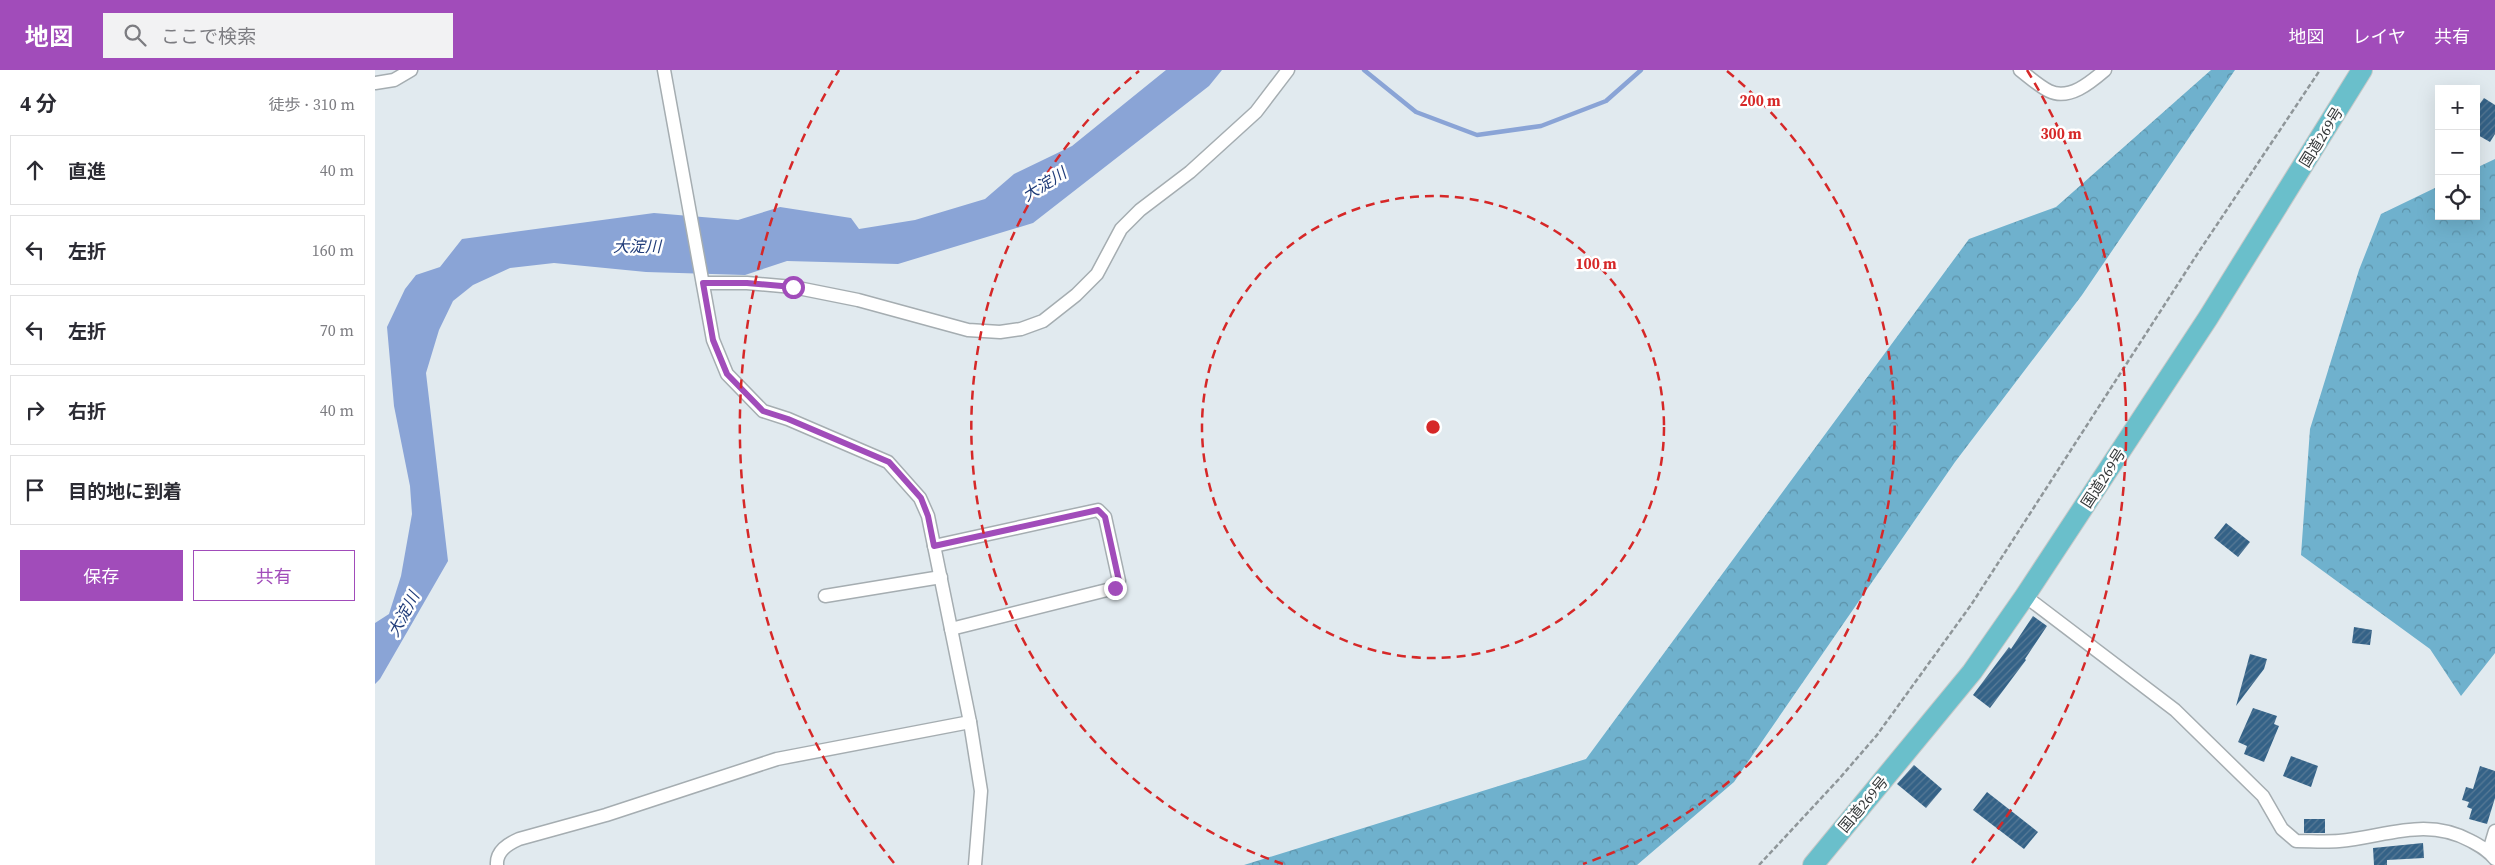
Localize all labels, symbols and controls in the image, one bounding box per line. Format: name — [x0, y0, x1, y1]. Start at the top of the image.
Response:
search box — [103, 13, 453, 58]
text: 地図 — [25, 20, 73, 53]
icon: search — [121, 21, 149, 49]
text: ここで検索 — [161, 23, 256, 49]
text: 地図 — [2289, 24, 2325, 49]
text: レイヤ — [2353, 24, 2406, 49]
text: 共有 — [2434, 24, 2470, 49]
map controls — [2435, 85, 2480, 220]
button: + — [2435, 85, 2480, 130]
text: 4 分 — [20, 89, 57, 118]
text: 200 m — [1739, 90, 1781, 111]
text: 徒歩 · 310 m — [269, 93, 355, 115]
street label: 国道269号 — [2294, 103, 2348, 171]
text: 300 m — [2040, 123, 2082, 144]
button: − — [2435, 130, 2480, 175]
icon: ahead — [21, 156, 49, 184]
text: 直進 — [68, 158, 106, 184]
text: 40 m — [320, 159, 354, 181]
water label: 大淀川 — [1018, 161, 1072, 206]
button: locate — [2435, 175, 2480, 220]
water label: 大淀川 — [613, 235, 663, 257]
icon: left — [21, 236, 49, 264]
text: 左折 — [68, 238, 106, 264]
text: 160 m — [312, 239, 354, 261]
text: 100 m — [1575, 253, 1617, 274]
route start — [782, 276, 805, 299]
icon: left — [21, 316, 49, 344]
text: 左折 — [68, 318, 106, 344]
text: 70 m — [320, 319, 354, 341]
icon: right — [21, 396, 49, 424]
text: 右折 — [68, 398, 106, 424]
text: 40 m — [320, 399, 354, 421]
centre of rings — [1424, 418, 1442, 436]
street label: 国道269号 — [2076, 444, 2130, 512]
icon: arrive — [21, 476, 49, 504]
text: 目的地に到着 — [68, 478, 182, 504]
button: 保存 — [20, 550, 183, 601]
button: 共有 — [193, 550, 355, 601]
route end — [1104, 577, 1127, 600]
water label: 大淀川 — [382, 586, 425, 640]
street label: 国道269号 — [1833, 771, 1893, 837]

